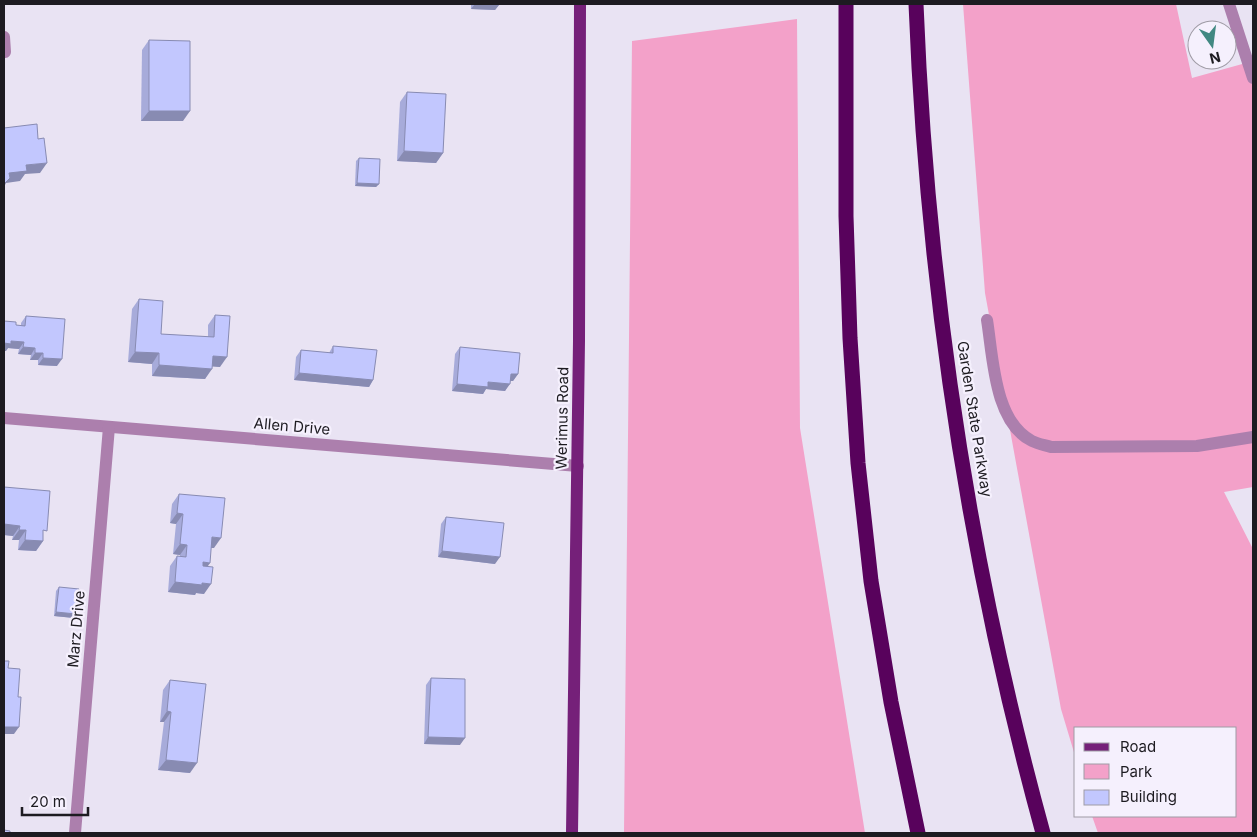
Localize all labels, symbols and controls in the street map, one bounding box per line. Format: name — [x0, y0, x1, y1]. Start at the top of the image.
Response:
north arrow — [1187, 20, 1237, 70]
text: N — [1208, 49, 1222, 68]
street label: Garden State Parkway — [953, 340, 997, 499]
street label: Werimus Road — [552, 367, 572, 469]
street label: Allen Drive — [253, 413, 331, 439]
street label: Marz Drive — [63, 590, 89, 668]
legend — [1074, 727, 1237, 817]
text: Road — [1120, 737, 1156, 756]
text: Park — [1120, 762, 1153, 781]
scale bar — [22, 784, 89, 816]
text: Building — [1120, 787, 1177, 806]
text: 20 m — [30, 792, 66, 811]

